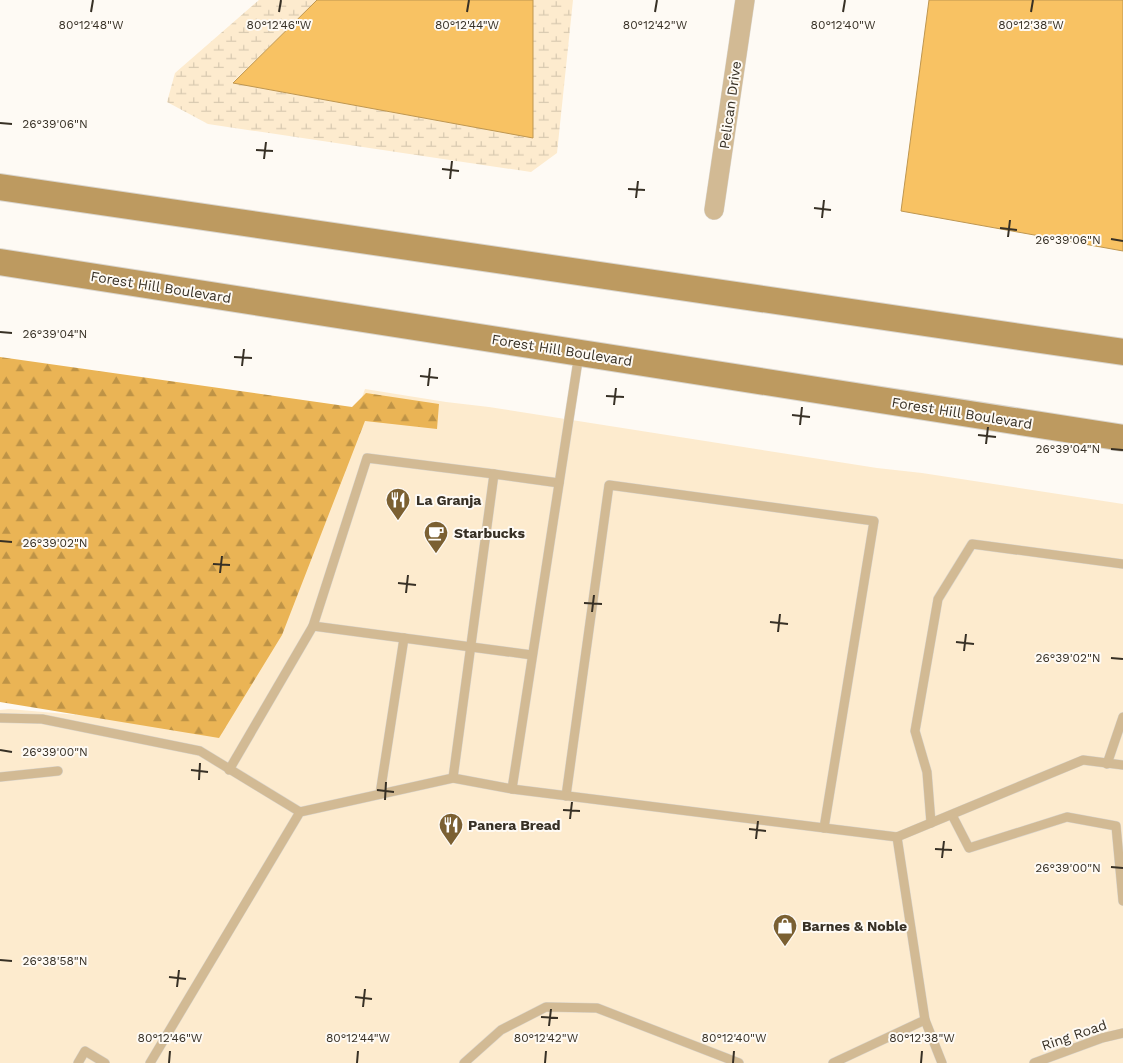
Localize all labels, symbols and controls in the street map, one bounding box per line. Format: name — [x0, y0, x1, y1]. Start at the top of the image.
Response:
text: 80°12'48"W — [59, 18, 124, 32]
text: 80°12'46"W — [247, 18, 312, 32]
text: 80°12'44"W — [435, 18, 500, 32]
text: 80°12'42"W — [623, 18, 688, 32]
text: 80°12'40"W — [811, 18, 876, 32]
text: 80°12'38"W — [998, 18, 1064, 32]
street label: Pelican Drive — [716, 60, 744, 150]
text: 26°39'06"N — [22, 117, 88, 131]
text: 26°39'06"N — [1035, 233, 1101, 247]
street label: Forest Hill Boulevard — [89, 268, 233, 306]
text: 26°39'04"N — [23, 327, 87, 341]
street label: Forest Hill Boulevard — [490, 331, 634, 369]
street label: Forest Hill Boulevard — [890, 394, 1034, 432]
text: 26°39'04"N — [1036, 442, 1100, 456]
restaurant icon: La Granja — [385, 487, 411, 521]
place label: La Granja — [416, 492, 482, 508]
cafe icon: Starbucks — [423, 520, 449, 554]
place label: Starbucks — [454, 525, 525, 541]
text: 26°39'02"N — [22, 536, 88, 550]
text: 26°39'02"N — [1035, 651, 1101, 665]
text: 26°39'00"N — [22, 745, 88, 759]
restaurant icon: Panera Bread — [438, 812, 464, 846]
place label: Panera Bread — [468, 817, 561, 833]
text: 26°39'00"N — [1035, 861, 1101, 875]
shop icon: Barnes & Noble — [772, 913, 798, 947]
place label: Barnes & Noble — [802, 918, 907, 934]
text: 26°38'58"N — [22, 954, 88, 968]
street label: Ring Road — [1039, 1016, 1109, 1054]
text: 80°12'46"W — [138, 1031, 203, 1045]
text: 80°12'44"W — [326, 1031, 391, 1045]
text: 80°12'42"W — [514, 1031, 579, 1045]
text: 80°12'40"W — [702, 1031, 767, 1045]
text: 80°12'38"W — [889, 1031, 955, 1045]

